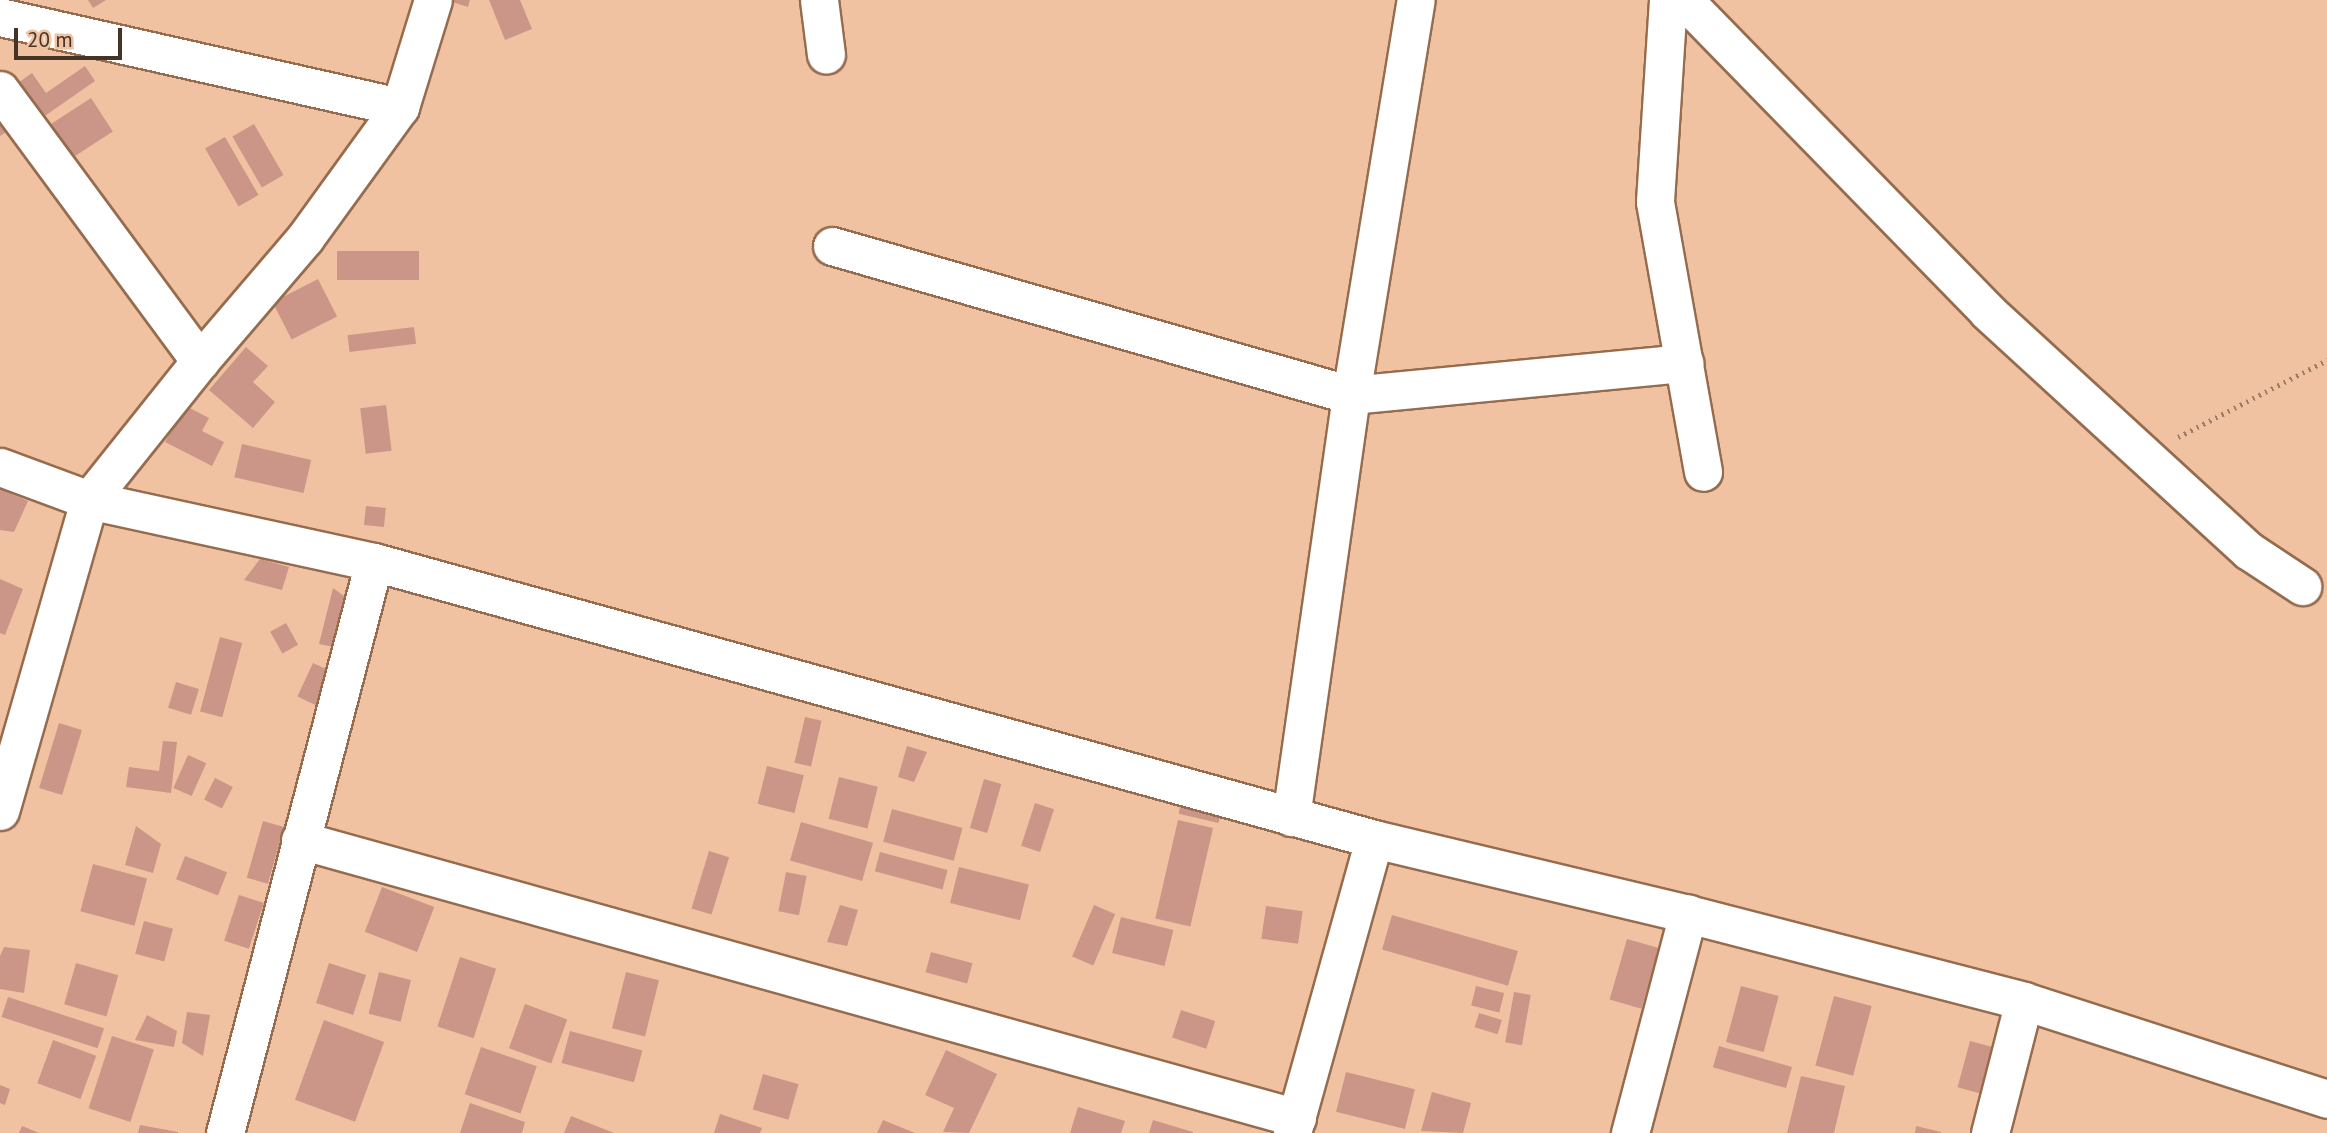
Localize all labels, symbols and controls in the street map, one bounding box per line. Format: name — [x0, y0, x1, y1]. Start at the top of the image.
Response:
scale bar — [18, 14, 126, 58]
text: 20 m — [27, 26, 73, 53]

